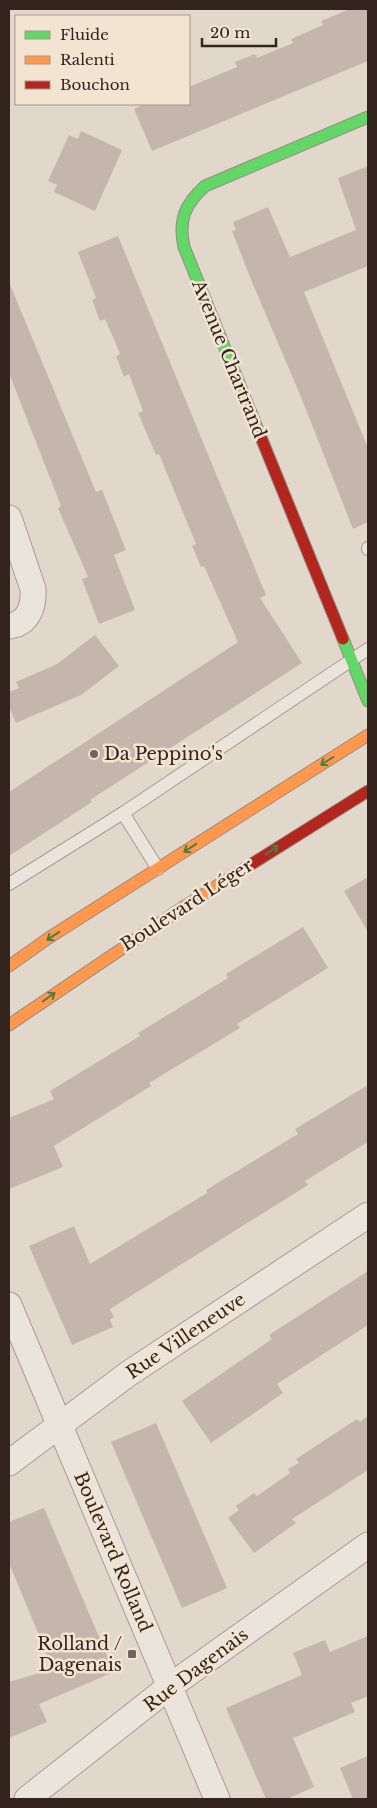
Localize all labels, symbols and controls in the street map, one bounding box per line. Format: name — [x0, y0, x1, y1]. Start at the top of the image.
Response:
legend — [15, 15, 190, 105]
scale bar — [202, 15, 276, 47]
text: 20 m — [210, 23, 250, 42]
text: Fluide — [60, 25, 109, 44]
text: Ralenti — [60, 50, 115, 69]
text: Bouchon — [60, 75, 130, 94]
street label: Avenue Chartrand — [187, 276, 271, 441]
place label: Da Peppino's — [104, 743, 223, 765]
marker: Da Peppino's — [88, 748, 100, 760]
one-way arrow — [320, 756, 334, 766]
one-way arrow — [183, 843, 197, 853]
one-way arrow — [265, 844, 279, 855]
street label: Boulevard Léger — [117, 854, 258, 956]
one-way arrow — [46, 931, 60, 941]
one-way arrow — [42, 992, 56, 1002]
street label: Rue Villeneuve — [122, 1288, 250, 1384]
street label: Boulevard Rolland — [69, 1469, 157, 1635]
street label: Rue Dagenais — [139, 1624, 253, 1716]
place label: Rolland / Dagenais — [37, 1633, 122, 1676]
marker: Rolland / Dagenais — [126, 1648, 138, 1660]

